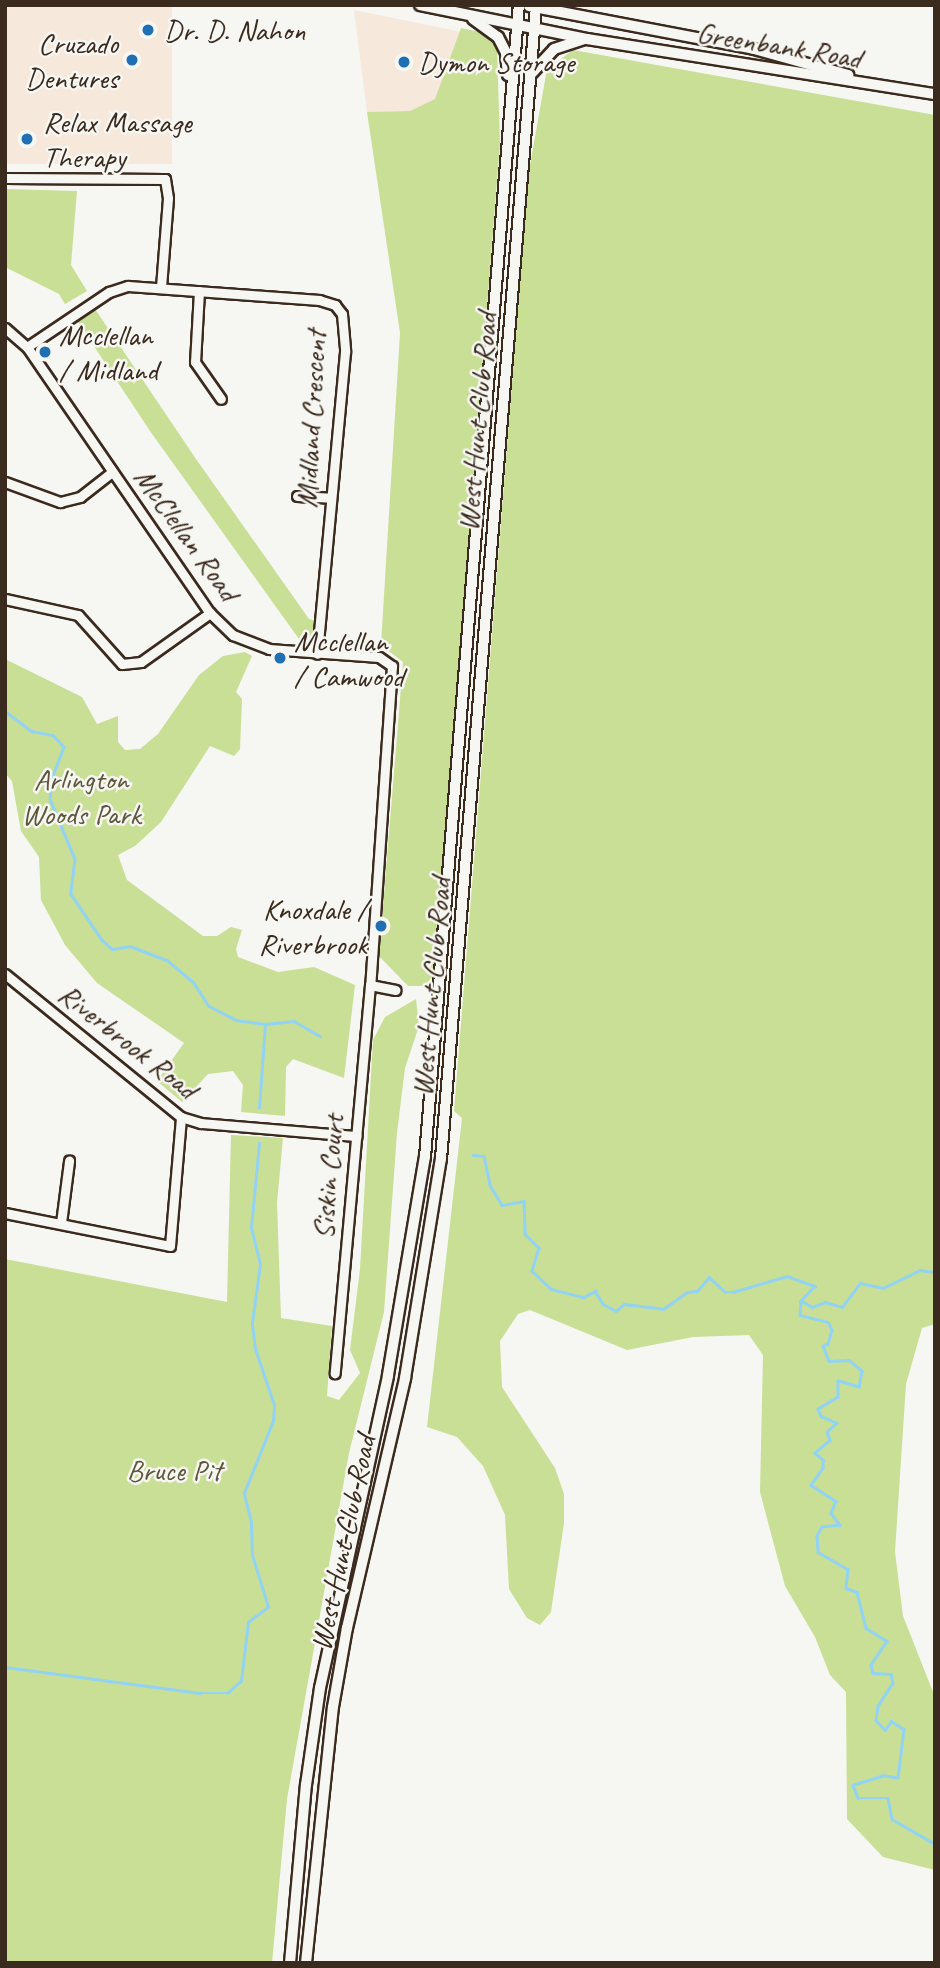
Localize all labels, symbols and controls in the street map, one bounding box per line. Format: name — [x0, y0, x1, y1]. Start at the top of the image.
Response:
place label: Dr. D. Nahon — [164, 12, 305, 48]
street label: Greenbank Road — [694, 14, 864, 76]
marker: Dr. D. Nahon — [138, 20, 158, 40]
place label: Cruzado Dentures — [25, 25, 118, 96]
place label: Dymon Storage — [418, 44, 575, 80]
marker: Cruzado Dentures — [124, 52, 140, 68]
marker: Dymon Storage — [396, 54, 412, 70]
place label: Relax Massage Therapy — [43, 104, 191, 174]
marker: Relax Massage Therapy — [17, 129, 37, 149]
street label: West Hunt Club Road — [450, 311, 504, 533]
place label: Mcclellan / Midland — [59, 317, 158, 388]
street label: Midland Crescent — [288, 329, 334, 509]
marker: Mcclellan / Midland — [37, 344, 53, 360]
street label: McClellan Road — [127, 461, 247, 607]
place label: Mcclellan / Camwood — [294, 623, 404, 694]
marker: Mcclellan / Camwood — [272, 650, 288, 666]
park label: Arlington Woods Park — [21, 761, 141, 832]
street label: West Hunt Club Road — [404, 876, 458, 1098]
place label: Knoxdale / Riverbrook — [259, 891, 367, 962]
marker: Knoxdale / Riverbrook — [373, 918, 389, 934]
street label: Riverbrook Road — [52, 976, 204, 1106]
street label: Siskin Court — [305, 1113, 351, 1241]
street label: West Hunt Club Road — [303, 1432, 383, 1654]
park label: Bruce Pit — [127, 1452, 221, 1488]

